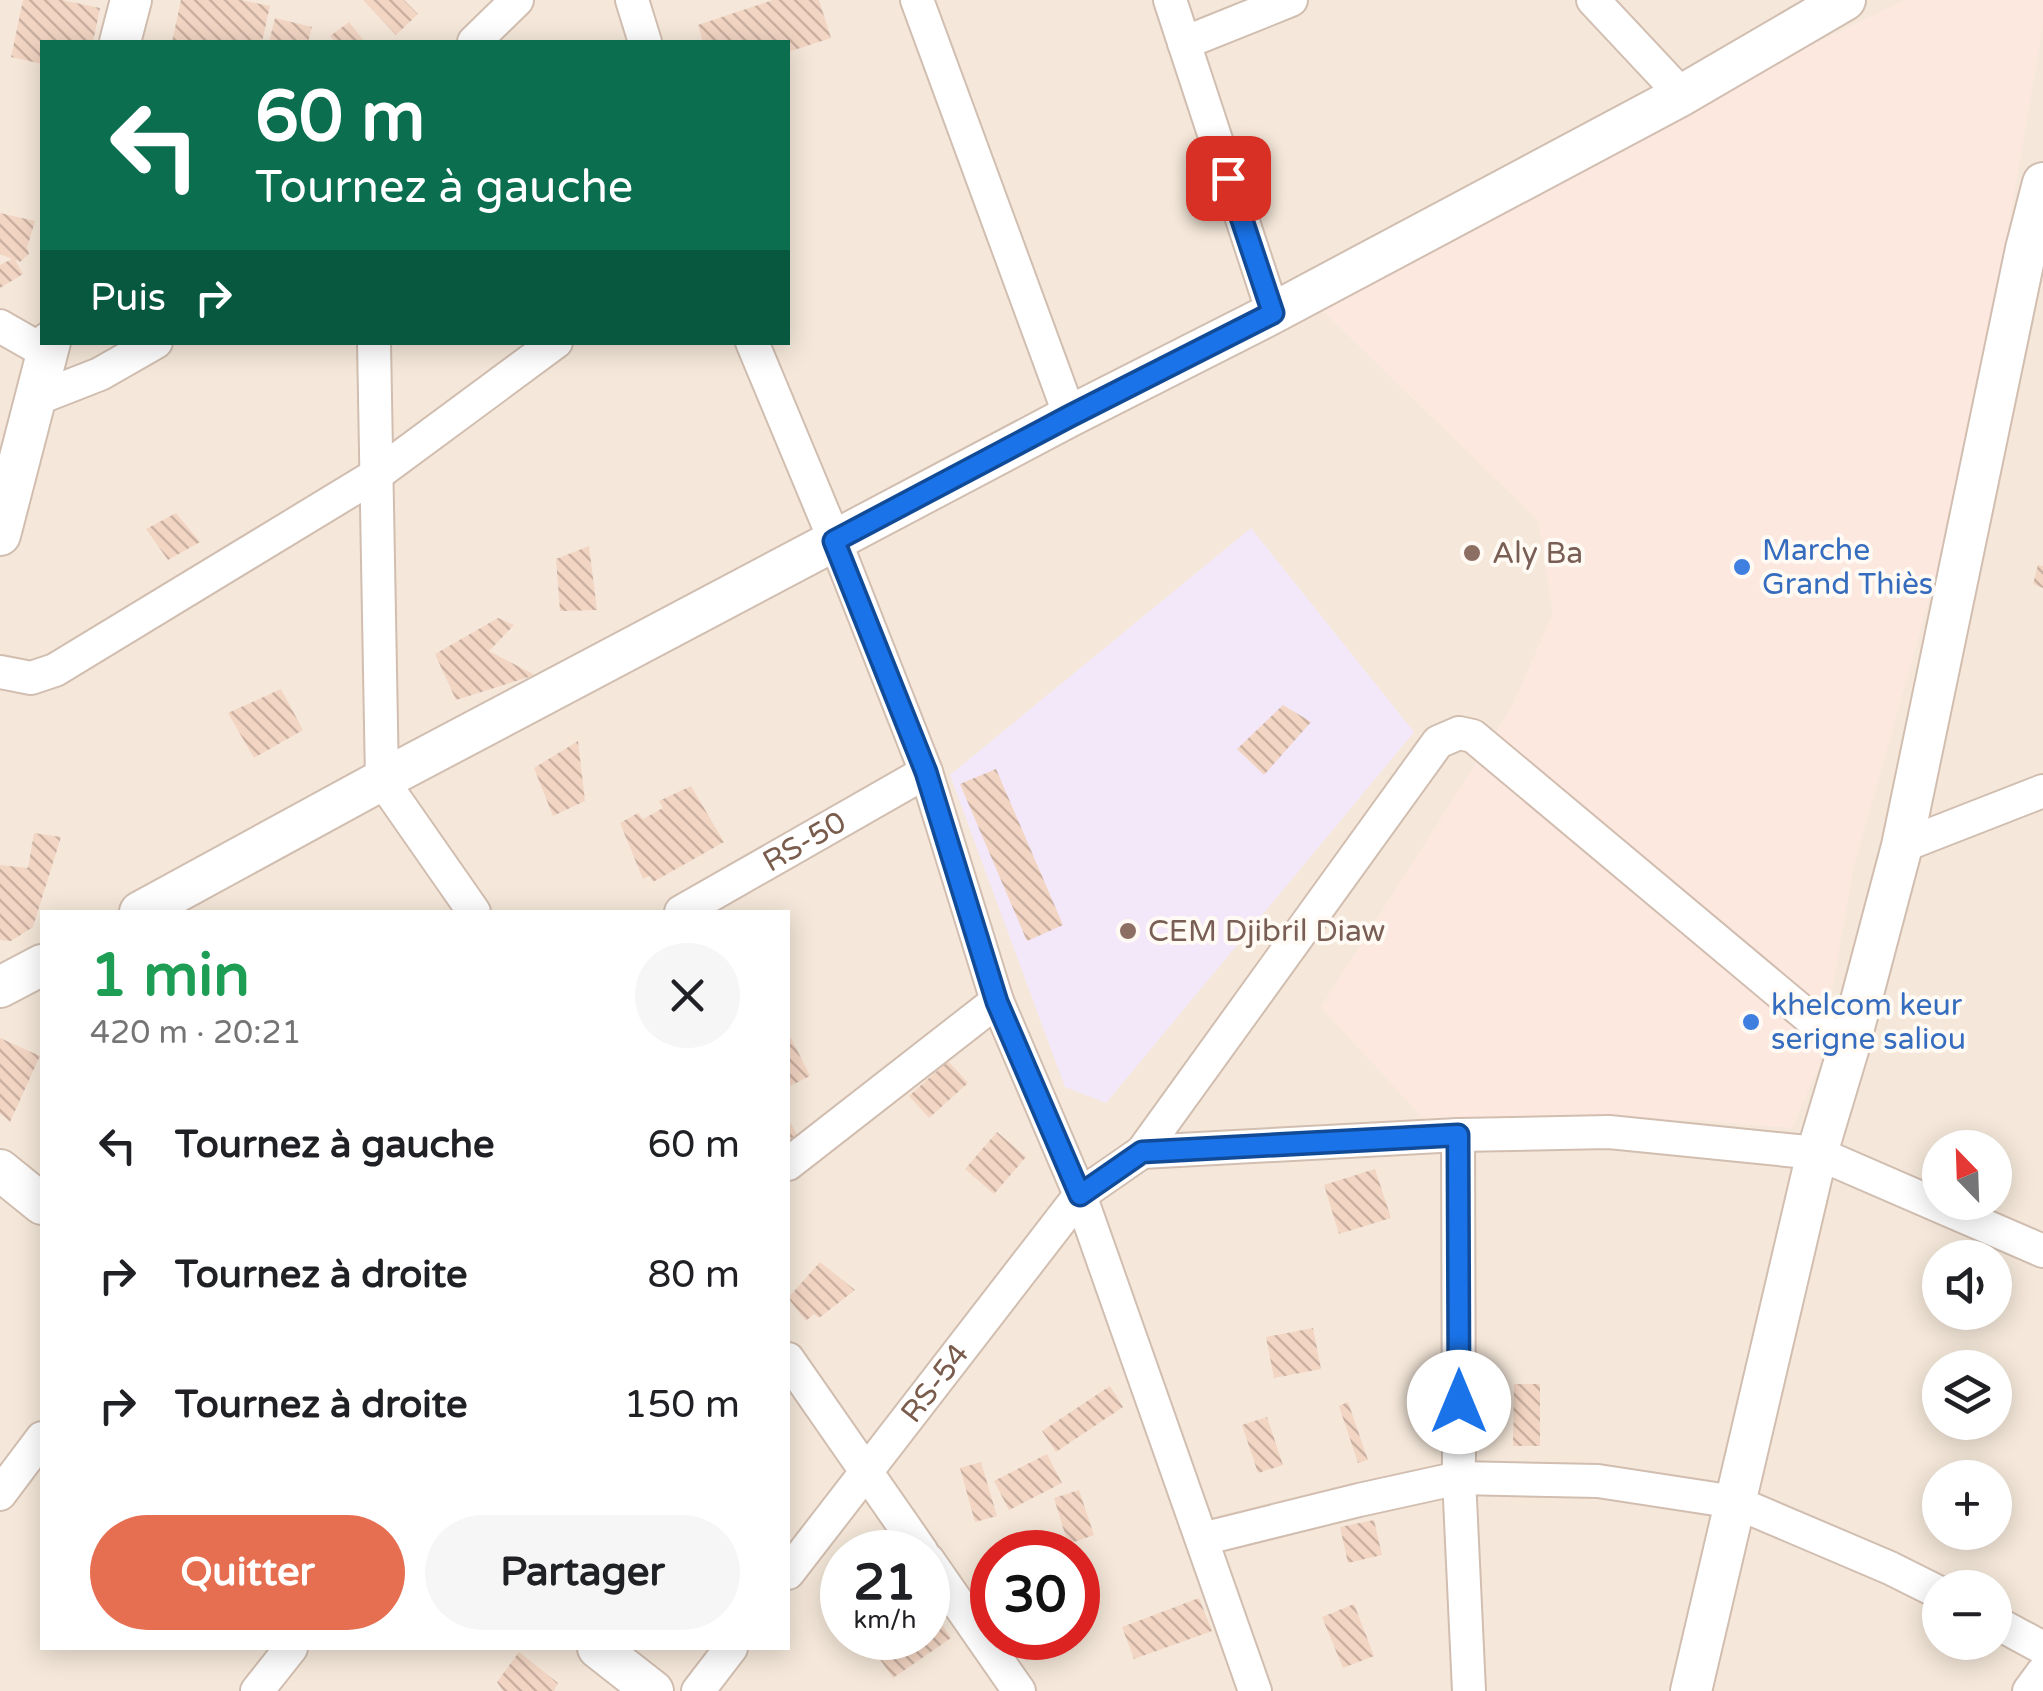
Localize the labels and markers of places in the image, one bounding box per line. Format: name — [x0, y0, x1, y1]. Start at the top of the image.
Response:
pin — [1186, 136, 1271, 221]
place label: Marche Grand Thiès — [1762, 532, 1933, 603]
place label: Aly Ba — [1492, 535, 1583, 572]
marker: Aly Ba — [1461, 542, 1483, 564]
marker: Marche Grand Thiès — [1731, 556, 1753, 578]
place label: CEM Djibril Diaw — [1148, 913, 1385, 950]
marker: CEM Djibril Diaw — [1117, 920, 1139, 942]
place label: khelcom keur serigne saliou — [1771, 987, 1966, 1058]
marker: khelcom keur serigne saliou — [1740, 1011, 1762, 1033]

